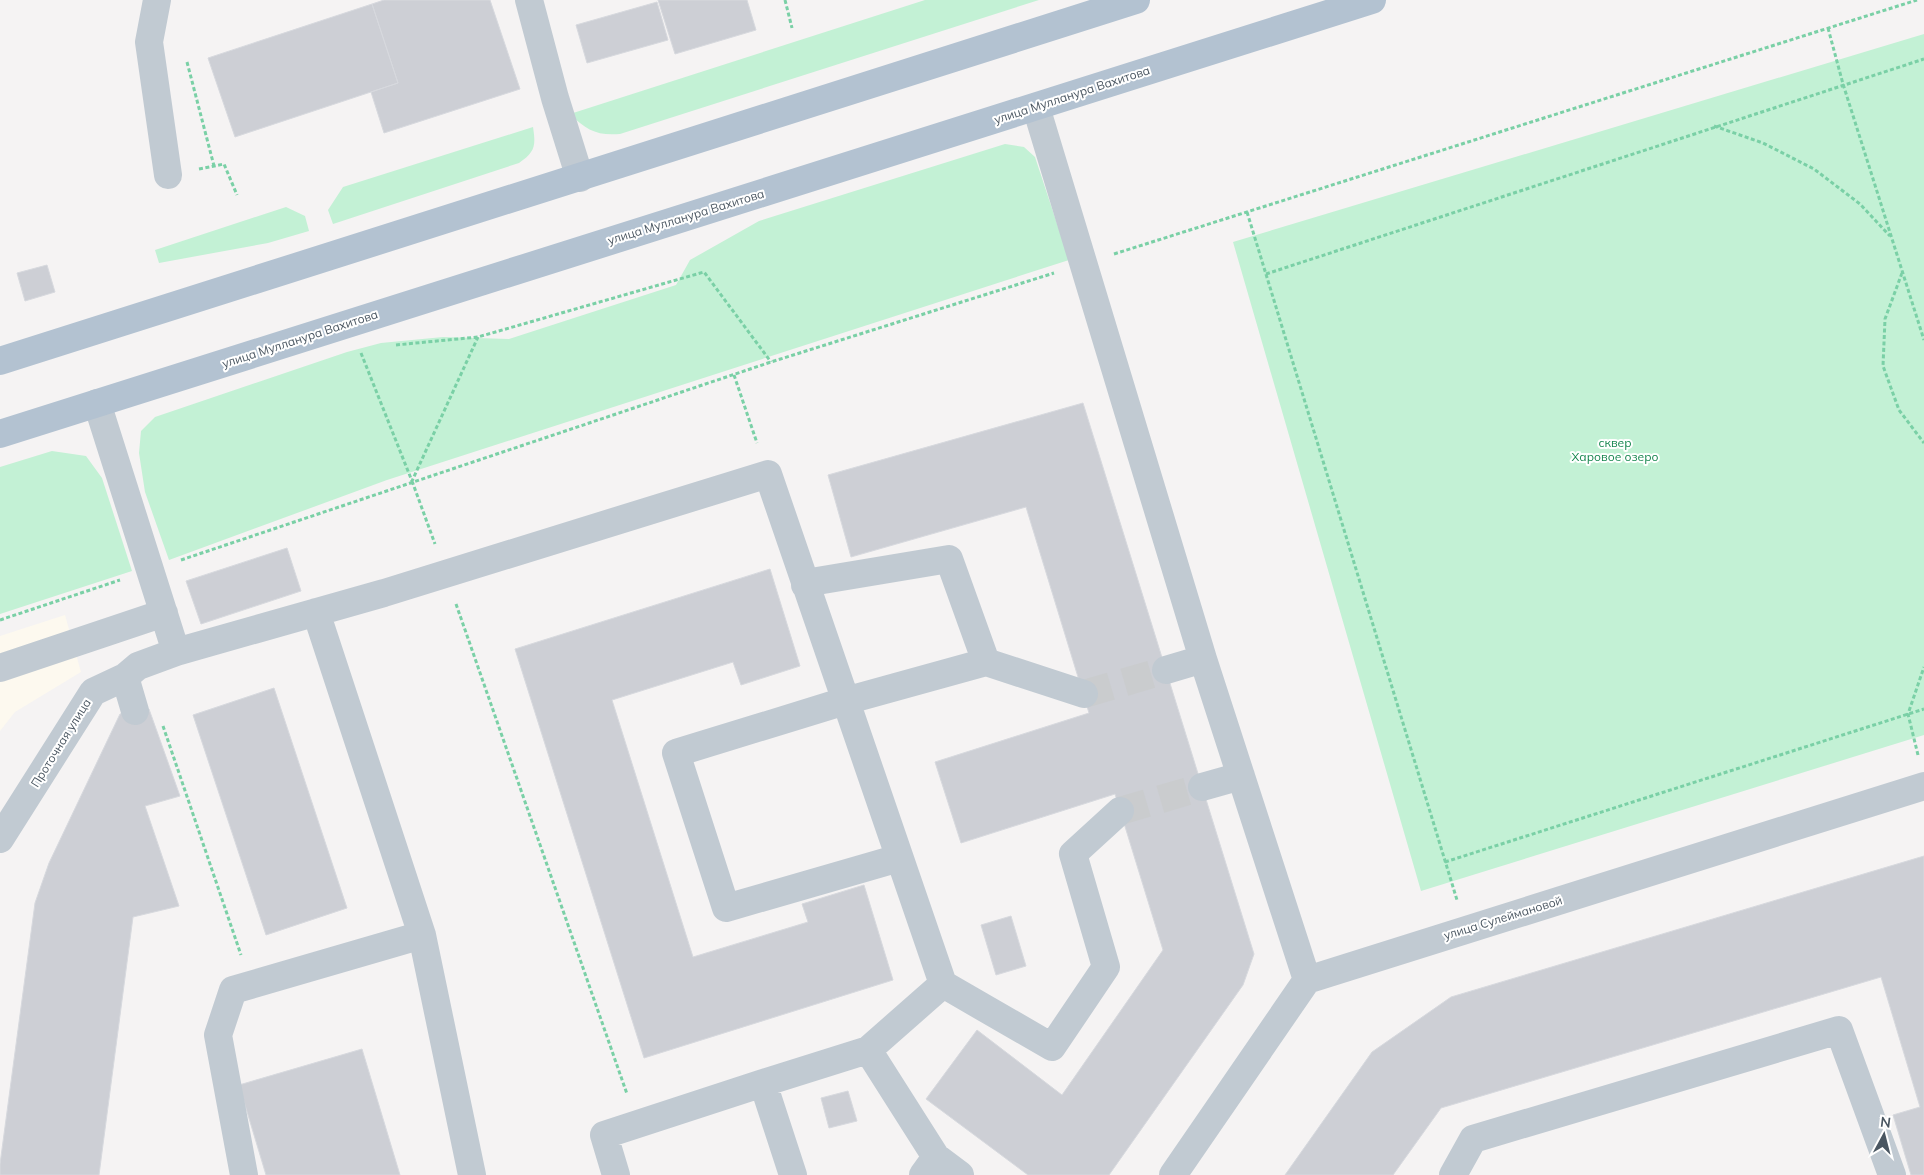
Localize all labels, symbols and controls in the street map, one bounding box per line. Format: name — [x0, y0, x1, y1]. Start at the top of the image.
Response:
street label: улица Мулланура Вахитова — [992, 62, 1152, 127]
street label: улица Мулланура Вахитова — [606, 186, 766, 248]
street label: улица Мулланура Вахитова — [220, 306, 380, 371]
park label: сквер Харовое озеро — [1572, 435, 1658, 464]
street label: Проточная улица — [27, 696, 94, 790]
street label: улица Сулеймановой — [1442, 892, 1564, 943]
north arrow — [1859, 1110, 1909, 1160]
text: N — [1879, 1113, 1892, 1132]

